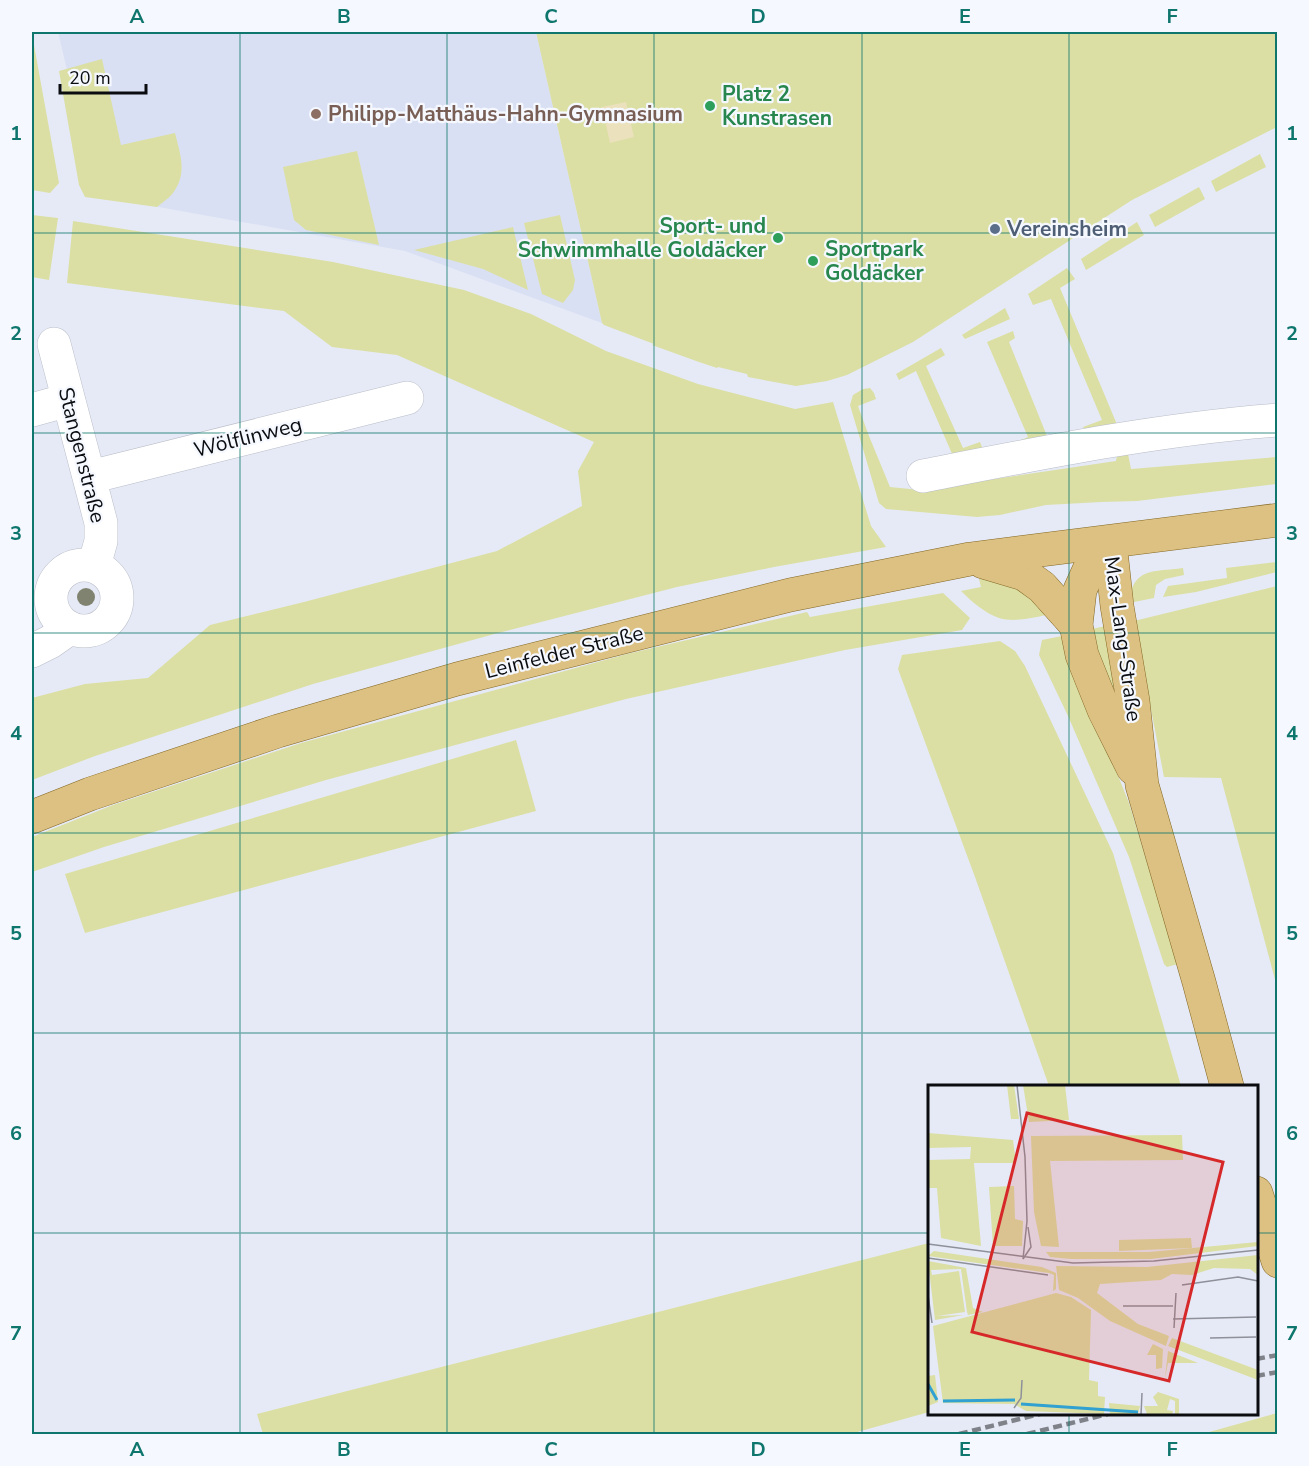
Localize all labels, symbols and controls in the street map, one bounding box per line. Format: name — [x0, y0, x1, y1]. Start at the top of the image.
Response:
text: A — [130, 3, 145, 30]
text: B — [337, 3, 351, 30]
text: C — [544, 3, 558, 30]
text: D — [750, 3, 766, 30]
text: E — [959, 3, 971, 30]
text: F — [1166, 3, 1178, 30]
scale bar — [60, 57, 146, 95]
text: 20 m — [69, 66, 111, 90]
place label: Platz 2 Kunstrasen — [722, 80, 832, 132]
marker: Platz 2 Kunstrasen — [703, 99, 717, 113]
place label: Philipp-Matthäus-Hahn-Gymnasium — [328, 100, 683, 128]
marker: Philipp-Matthäus-Hahn-Gymnasium — [309, 107, 323, 121]
text: 1 — [10, 120, 22, 147]
text: 1 — [1286, 120, 1298, 147]
place label: Sport- und Schwimmhalle Goldäcker — [518, 212, 767, 264]
place label: Vereinsheim — [1006, 215, 1127, 243]
marker: Vereinsheim — [988, 222, 1002, 236]
marker: Sport- und Schwimmhalle Goldäcker — [771, 231, 785, 245]
place label: Sportpark Goldäcker — [825, 235, 925, 287]
marker: Sportpark Goldäcker — [806, 254, 820, 268]
text: 2 — [10, 320, 22, 347]
text: 2 — [1286, 320, 1298, 347]
street label: Stangenstraße — [52, 384, 112, 526]
street label: Wölflinweg — [191, 410, 305, 464]
text: 3 — [10, 520, 22, 547]
text: 3 — [1286, 520, 1298, 547]
street label: Max-Lang-Straße — [1098, 555, 1148, 723]
street label: Leinfelder Straße — [482, 619, 646, 685]
text: 4 — [10, 720, 22, 747]
text: 4 — [1286, 720, 1298, 747]
text: 5 — [10, 920, 22, 947]
text: 5 — [1286, 920, 1298, 947]
inset map — [928, 1085, 1258, 1415]
text: 6 — [10, 1120, 22, 1147]
text: 6 — [1286, 1120, 1298, 1147]
text: 7 — [10, 1320, 22, 1347]
text: 7 — [1286, 1320, 1298, 1347]
text: A — [130, 1436, 145, 1463]
text: B — [337, 1436, 351, 1463]
text: C — [544, 1436, 558, 1463]
text: D — [750, 1436, 766, 1463]
text: E — [959, 1436, 971, 1463]
text: F — [1166, 1436, 1178, 1463]

